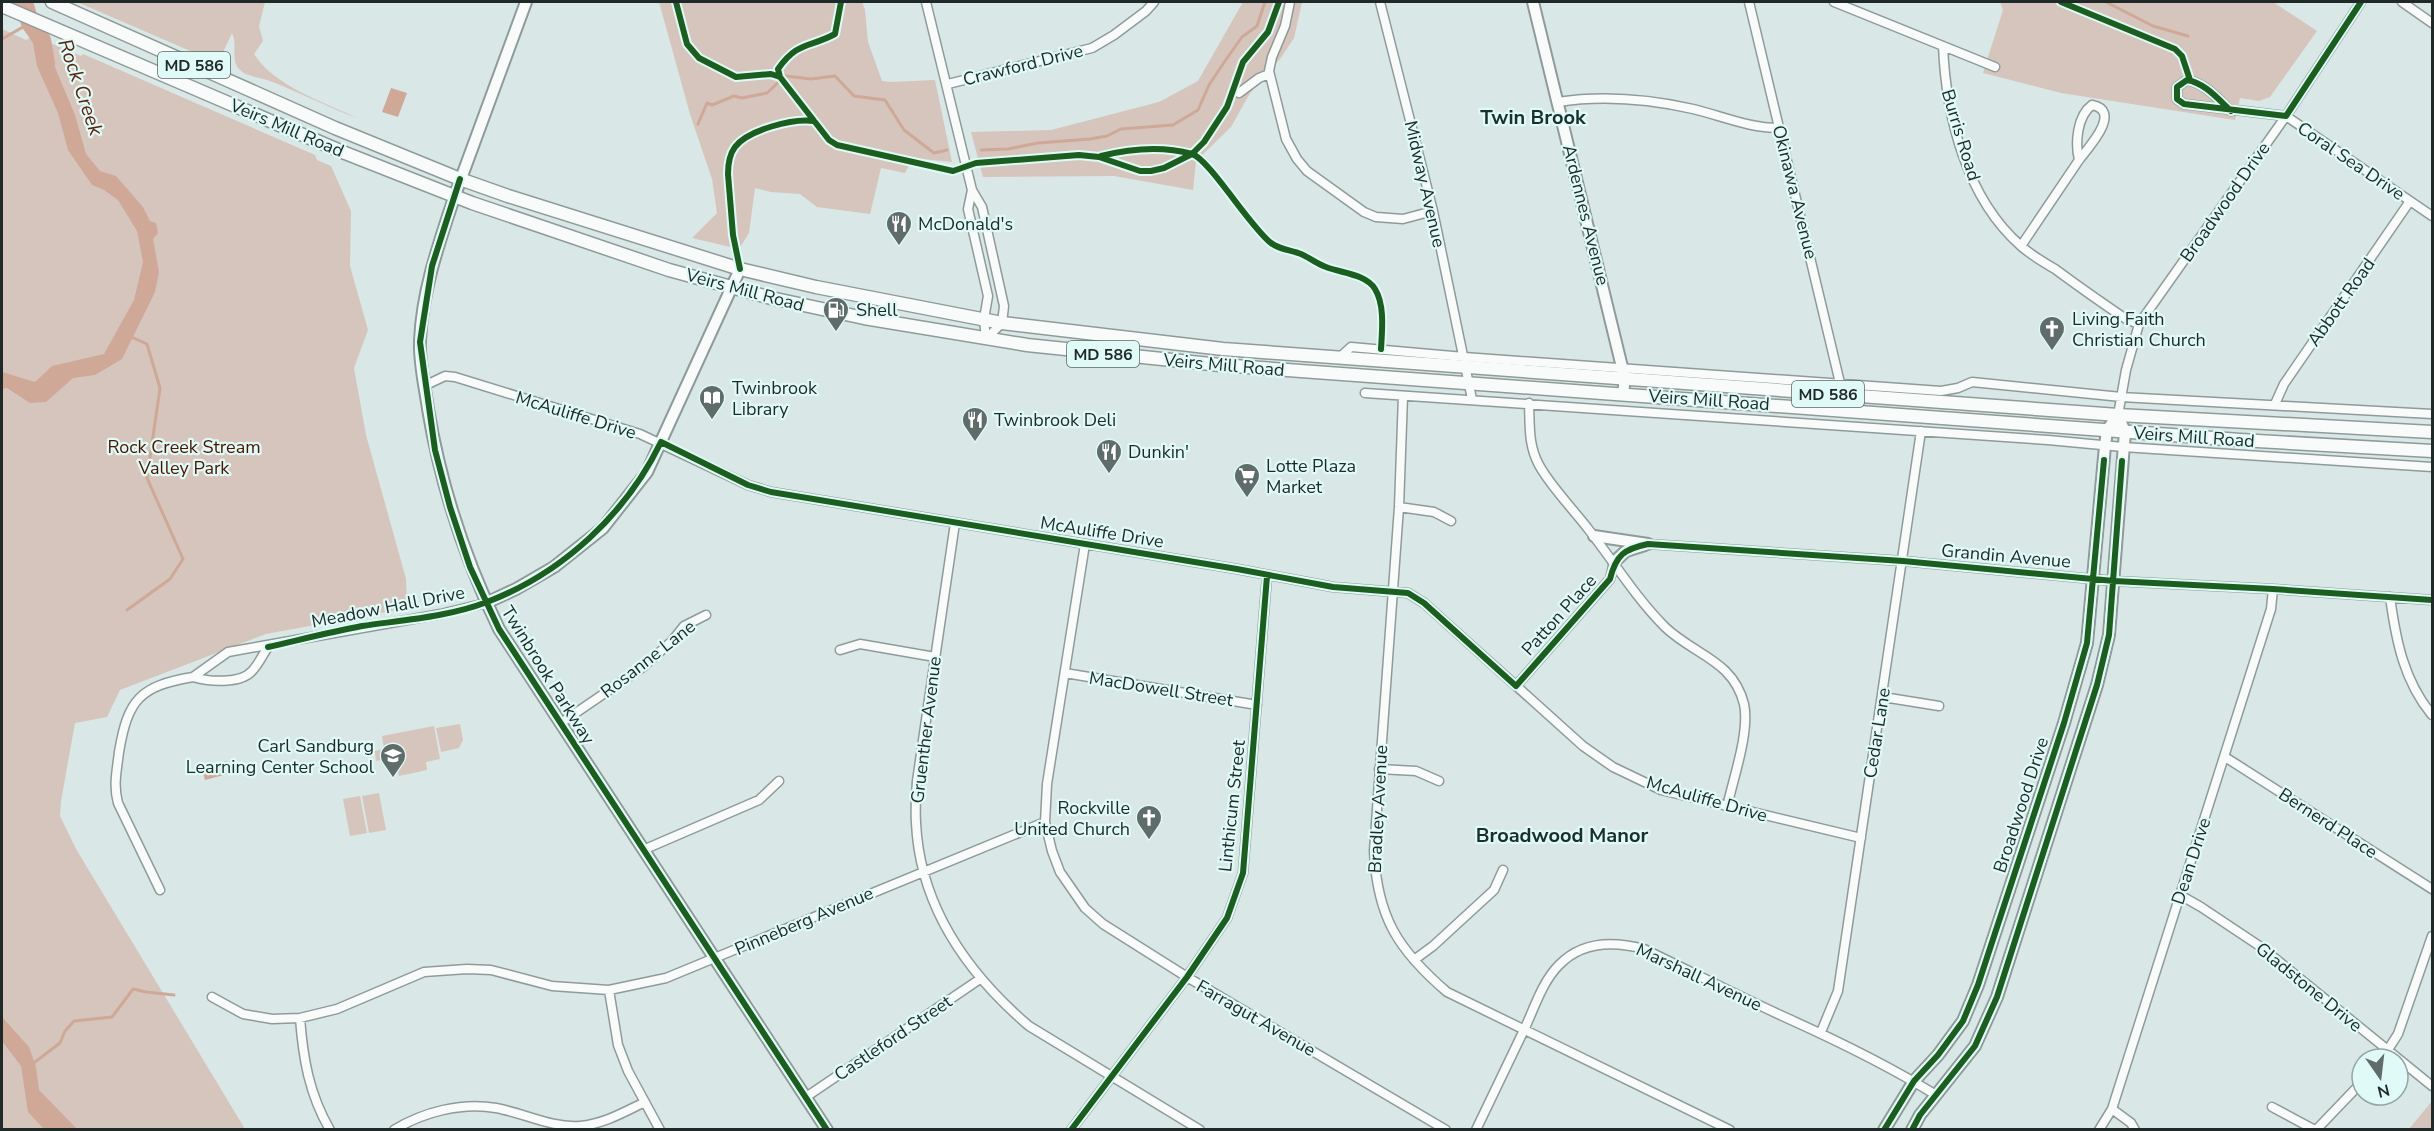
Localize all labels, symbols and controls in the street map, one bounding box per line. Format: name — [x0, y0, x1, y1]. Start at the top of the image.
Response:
water label: Rock Creek — [51, 35, 110, 140]
street label: Crawford Drive — [960, 38, 1086, 92]
road number: MD 586 — [158, 52, 230, 78]
street label: Burris Road — [1936, 86, 1986, 184]
street label: Veirs Mill Road — [225, 93, 348, 163]
district label: Twin Brook — [1480, 104, 1587, 131]
street label: Coral Sea Drive — [2293, 116, 2409, 206]
street label: Midway Avenue — [1399, 118, 1451, 250]
street label: Okinawa Avenue — [1767, 123, 1823, 261]
street label: Broadwood Drive — [2175, 137, 2275, 267]
street label: Ardennes Avenue — [1557, 142, 1615, 288]
restaurant icon: McDonald's — [884, 209, 914, 247]
place label: McDonald's — [918, 212, 1013, 236]
street label: Abbott Road — [2302, 253, 2380, 351]
street label: Veirs Mill Road — [682, 262, 807, 317]
fuel station icon: Shell — [821, 295, 851, 333]
place label: Shell — [856, 298, 898, 322]
place label: Living Faith Christian Church — [2072, 307, 2206, 352]
church icon: Living Faith Christian Church — [2037, 314, 2067, 352]
road number: MD 586 — [1067, 341, 1139, 367]
street label: Veirs Mill Road — [1161, 348, 1286, 382]
place label: Twinbrook Library — [732, 376, 818, 421]
road number: MD 586 — [1792, 381, 1864, 407]
library icon: Twinbrook Library — [697, 383, 727, 421]
street label: Veirs Mill Road — [1647, 384, 1770, 416]
street label: McAuliffe Drive — [513, 385, 639, 445]
restaurant icon: Twinbrook Deli — [960, 405, 990, 443]
place label: Twinbrook Deli — [994, 408, 1116, 432]
street label: Veirs Mill Road — [2132, 421, 2255, 453]
park label: Rock Creek Stream Valley Park — [107, 435, 261, 480]
restaurant icon: Dunkin' — [1094, 437, 1124, 475]
place label: Dunkin' — [1128, 440, 1189, 464]
place label: Lotte Plaza Market — [1266, 454, 1356, 499]
supermarket icon: Lotte Plaza Market — [1232, 461, 1262, 499]
street label: McAuliffe Drive — [1038, 510, 1166, 554]
street label: Grandin Avenue — [1940, 538, 2072, 574]
street label: Patton Place — [1516, 569, 1602, 661]
street label: Meadow Hall Drive — [309, 580, 467, 634]
street label: Twinbrook Parkway — [496, 601, 601, 749]
street label: Rosanne Lane — [596, 615, 700, 703]
street label: Gruenther Avenue — [905, 655, 947, 805]
street label: MacDowell Street — [1087, 666, 1235, 712]
street label: Cedar Lane — [1858, 686, 1896, 780]
place label: Carl Sandburg Learning Center School — [186, 734, 375, 779]
street label: Broadwood Drive — [1988, 734, 2054, 876]
street label: Linthicum Street — [1213, 738, 1251, 873]
school or university icon: Carl Sandburg Learning Center School — [378, 741, 408, 779]
street label: Bradley Avenue — [1363, 744, 1393, 874]
street label: McAuliffe Drive — [1644, 770, 1770, 828]
street label: Bernerd Place — [2274, 782, 2382, 864]
place label: Rockville United Church — [1014, 796, 1130, 841]
church icon: Rockville United Church — [1134, 803, 1164, 841]
street label: Dean Drive — [2166, 814, 2216, 908]
district label: Broadwood Manor — [1476, 822, 1648, 849]
street label: Pinneberg Avenue — [731, 881, 877, 961]
street label: Marshall Avenue — [1632, 937, 1766, 1017]
street label: Gladstone Drive — [2251, 937, 2367, 1037]
street label: Farragut Avenue — [1192, 974, 1320, 1062]
street label: Castleford Street — [829, 989, 957, 1086]
north arrow — [2350, 1047, 2410, 1107]
text: N — [2375, 1078, 2392, 1103]

